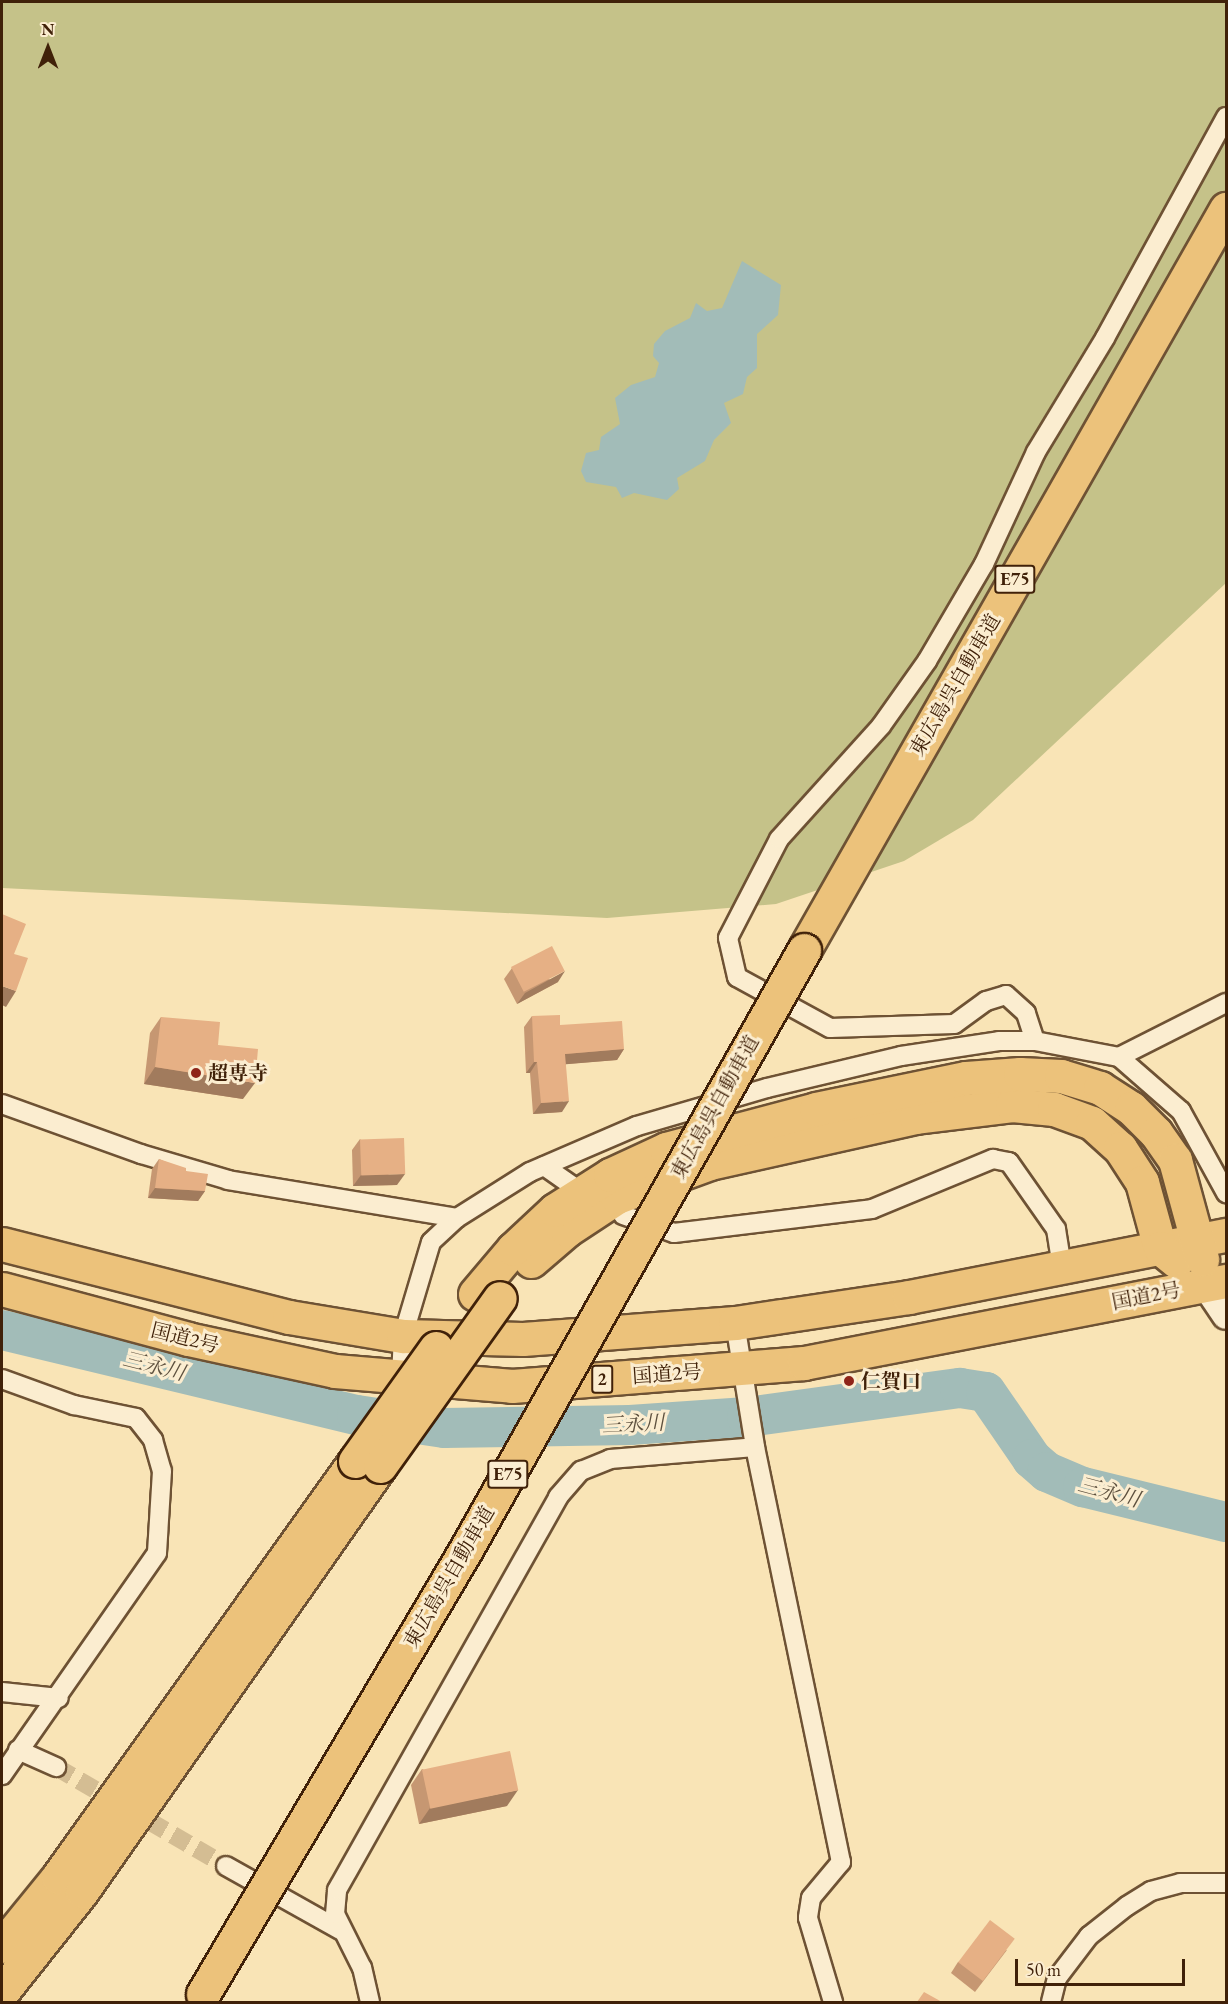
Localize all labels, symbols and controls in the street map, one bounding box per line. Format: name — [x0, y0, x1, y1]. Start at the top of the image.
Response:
north arrow — [18, 18, 78, 78]
text: N — [42, 19, 54, 40]
road number: E75 — [994, 564, 1036, 594]
street label: 東広島呉自動車道 — [905, 610, 1005, 760]
street label: 東広島呉自動車道 — [666, 1031, 764, 1183]
place label: 超専寺 — [208, 1061, 268, 1085]
marker: 超専寺 — [189, 1066, 203, 1080]
street label: 国道2号 — [1110, 1278, 1182, 1314]
street label: 国道2号 — [148, 1318, 222, 1358]
water label: 三永川 — [120, 1346, 188, 1386]
street label: 国道2号 — [631, 1360, 703, 1388]
road number: 2 — [590, 1364, 614, 1394]
place label: 仁賀口 — [861, 1369, 921, 1393]
marker: 仁賀口 — [842, 1374, 856, 1388]
water label: 三永川 — [601, 1410, 665, 1438]
road number: E75 — [487, 1459, 529, 1489]
water label: 三永川 — [1075, 1472, 1143, 1512]
street label: 東広島呉自動車道 — [399, 1502, 499, 1652]
scale bar — [1018, 1947, 1188, 1985]
text: 50 m — [1026, 1958, 1061, 1981]

